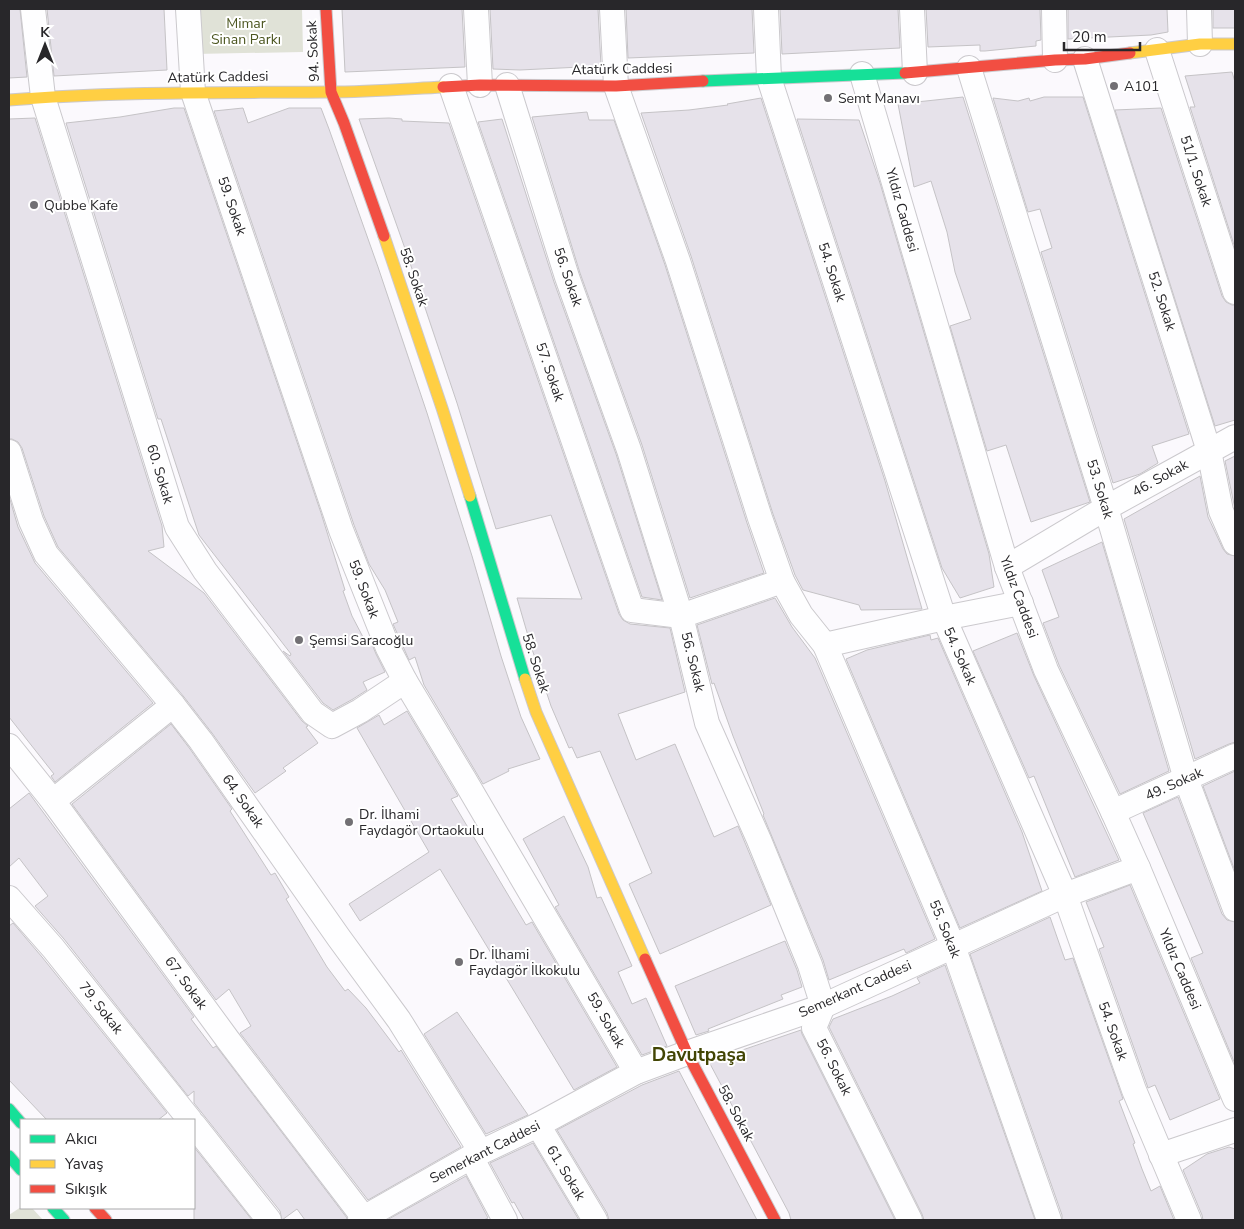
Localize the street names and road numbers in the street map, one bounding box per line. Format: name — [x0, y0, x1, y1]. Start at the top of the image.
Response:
street label: 94. Sokak — [302, 19, 324, 82]
street label: Atatürk Caddesi — [571, 59, 673, 79]
street label: Atatürk Caddesi — [167, 67, 269, 87]
street label: 51/1. Sokak — [1176, 133, 1217, 210]
street label: Yıldız Caddesi — [881, 165, 923, 254]
street label: 59. Sokak — [213, 174, 251, 239]
street label: 54. Sokak — [813, 240, 851, 305]
street label: 58. Sokak — [395, 245, 433, 310]
street label: 56. Sokak — [549, 245, 587, 310]
street label: 52. Sokak — [1143, 269, 1181, 334]
street label: 57. Sokak — [531, 340, 569, 405]
street label: 60. Sokak — [142, 442, 178, 507]
street label: 46. Sokak — [1129, 454, 1192, 501]
street label: 53. Sokak — [1082, 457, 1118, 522]
street label: Yıldız Caddesi — [995, 552, 1043, 641]
street label: 59. Sokak — [344, 557, 384, 622]
street label: 54. Sokak — [939, 624, 982, 689]
street label: 56. Sokak — [676, 630, 710, 695]
street label: 58. Sokak — [517, 631, 555, 696]
street label: 49. Sokak — [1142, 762, 1207, 805]
street label: 64. Sokak — [218, 770, 269, 832]
street label: 55. Sokak — [925, 897, 966, 962]
street label: Yıldız Caddesi — [1154, 925, 1206, 1013]
street label: 67. Sokak — [160, 953, 212, 1014]
street label: Semerkant Caddesi — [796, 956, 914, 1022]
street label: 79. Sokak — [75, 978, 128, 1039]
street label: 59. Sokak — [582, 989, 630, 1052]
street label: 54. Sokak — [1094, 999, 1133, 1064]
street label: 56. Sokak — [812, 1035, 857, 1100]
street label: 58. Sokak — [713, 1081, 759, 1145]
street label: Semerkant Caddesi — [426, 1116, 544, 1188]
street label: 61. Sokak — [542, 1142, 590, 1205]

